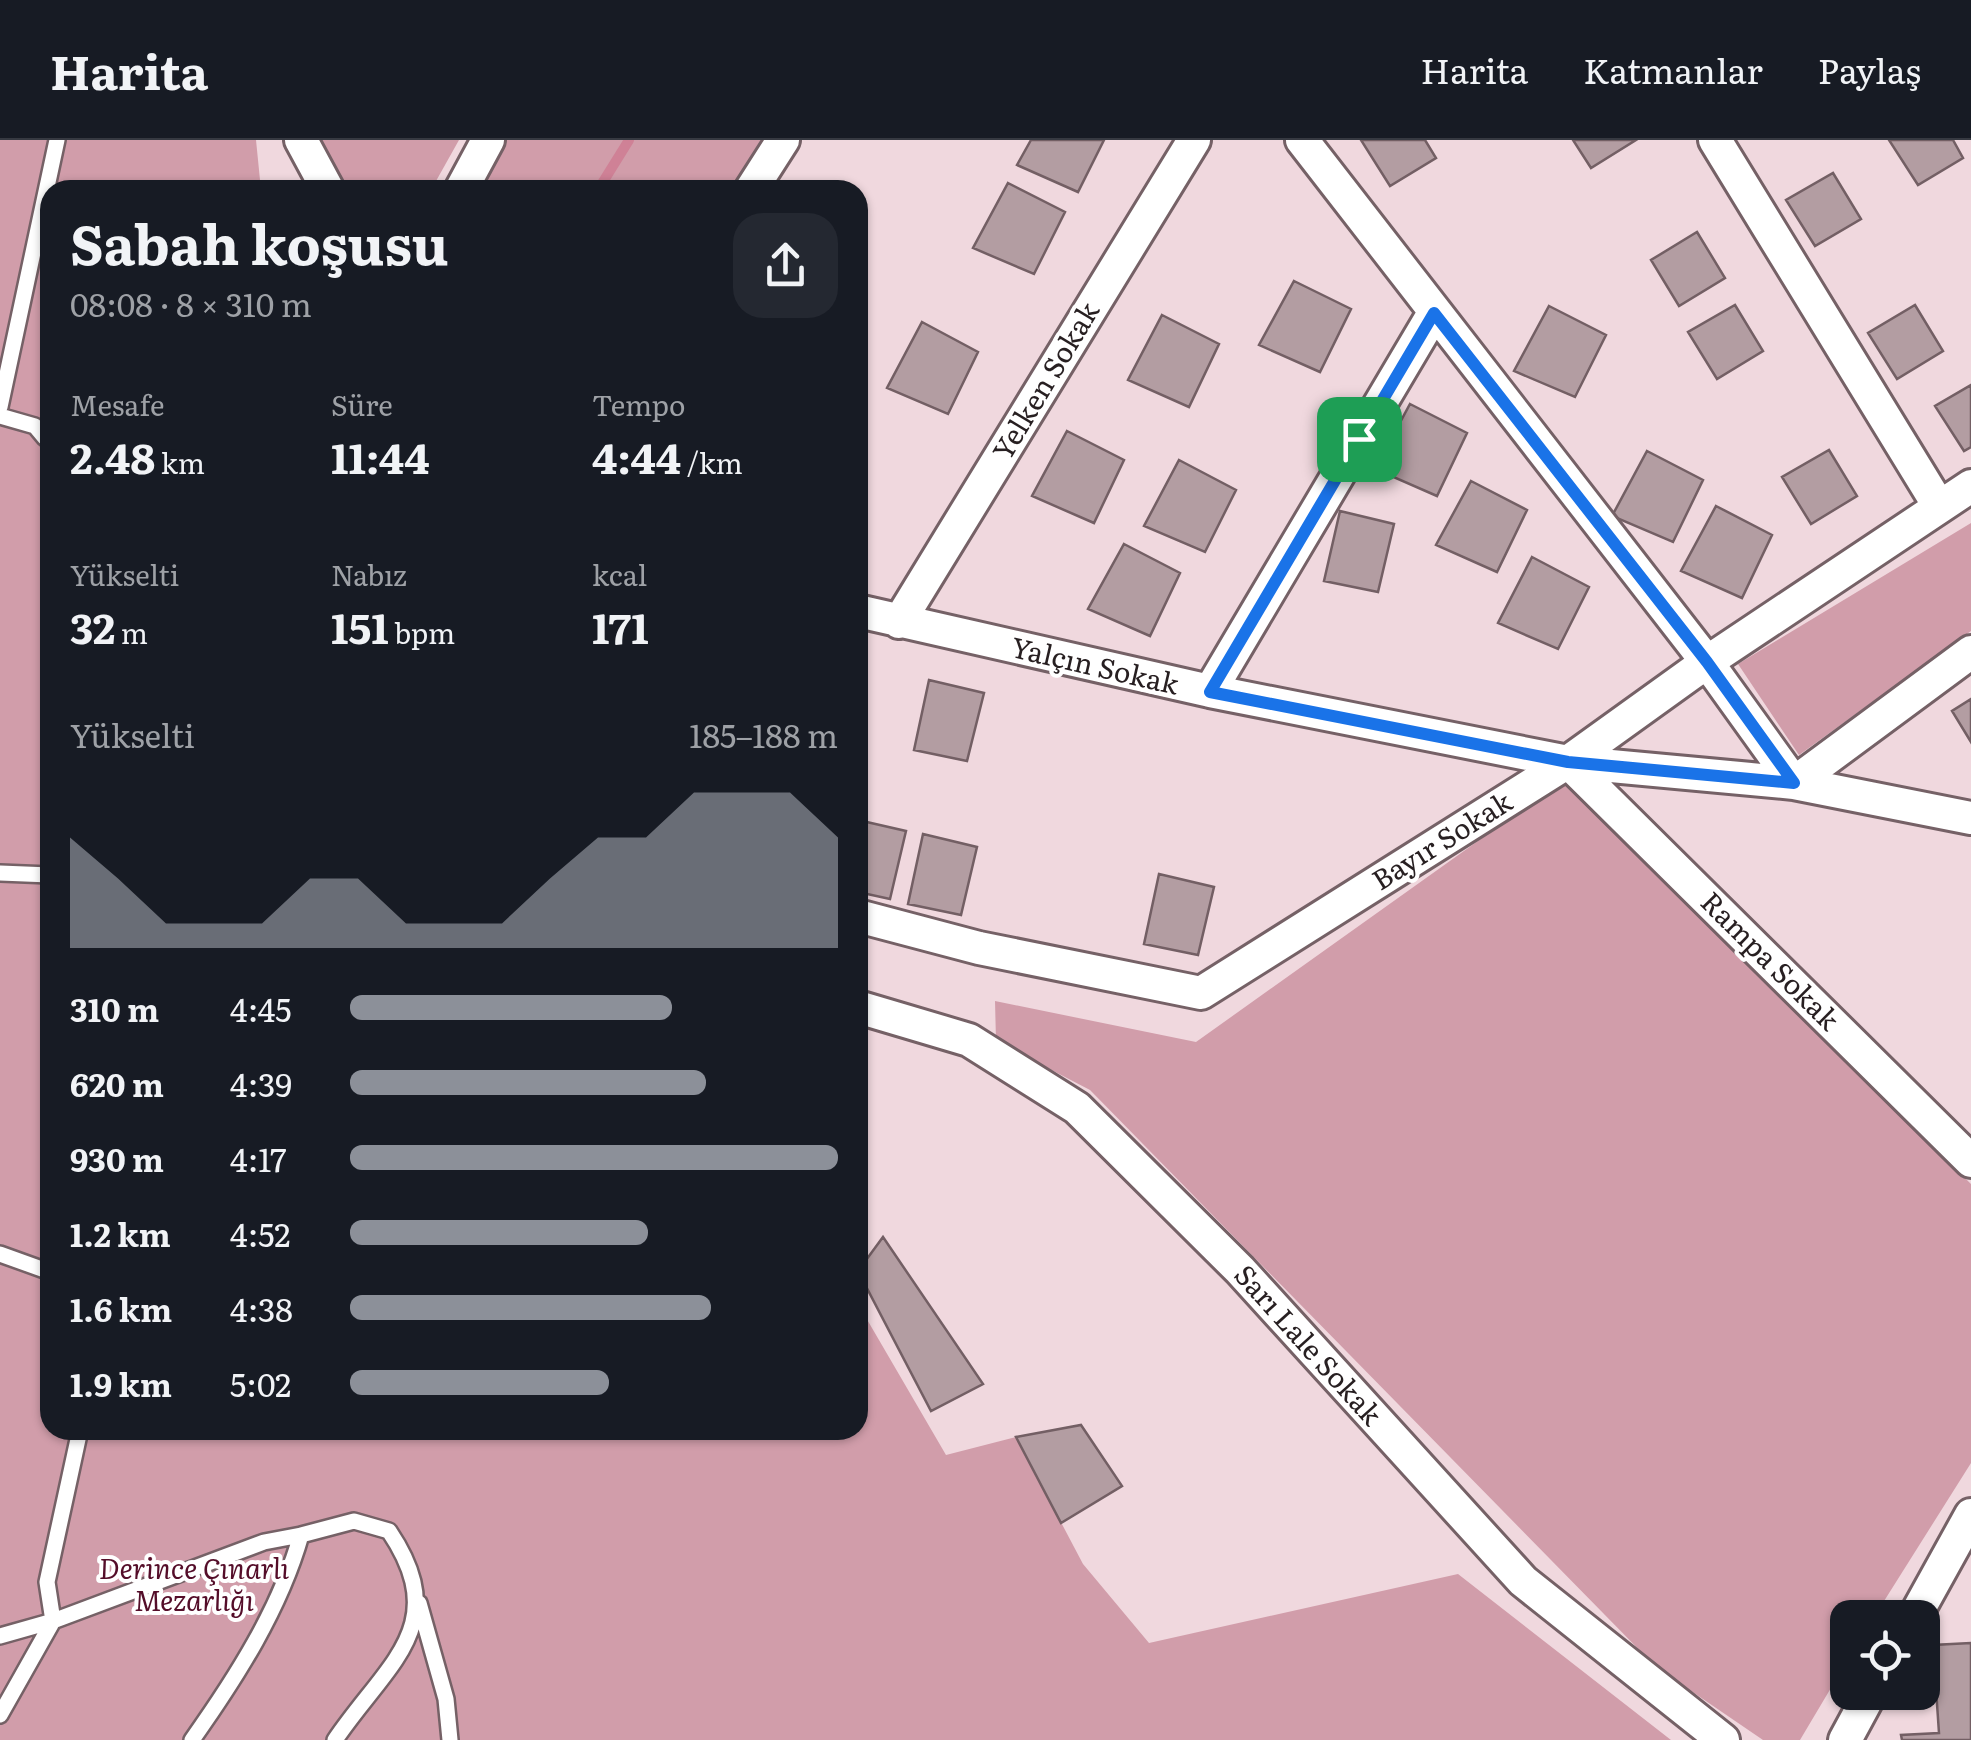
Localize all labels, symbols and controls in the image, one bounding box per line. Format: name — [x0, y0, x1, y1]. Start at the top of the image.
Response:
text: Harita — [50, 34, 208, 105]
text: Harita — [1421, 43, 1528, 95]
text: Katmanlar — [1583, 43, 1763, 95]
text: Paylaş — [1818, 43, 1921, 95]
text: Sabah koşusu — [70, 200, 449, 282]
button: share — [733, 213, 838, 318]
text: 08:08 · 8 × 310 m — [70, 279, 312, 327]
street label: Yelken Sokak — [980, 292, 1109, 467]
text: Mesafe — [70, 383, 164, 425]
text: Süre — [331, 383, 393, 425]
text: Tempo — [592, 383, 686, 425]
pin — [1317, 397, 1402, 482]
icon: arrive — [1332, 412, 1387, 467]
text: 2.48 — [70, 425, 155, 487]
text: 11:44 — [331, 425, 430, 487]
text: 4:44 — [592, 425, 681, 487]
text: km — [155, 441, 205, 483]
text: /km — [681, 441, 743, 483]
text: Yükselti — [70, 553, 179, 595]
text: Nabız — [331, 553, 407, 595]
text: kcal — [592, 553, 647, 595]
text: 32 — [70, 595, 115, 657]
text: 151 — [331, 595, 389, 657]
text: 171 — [592, 595, 649, 657]
text: m — [115, 611, 148, 653]
text: bpm — [389, 611, 455, 653]
street label: Yalçın Sokak — [1008, 624, 1184, 704]
text: Yükselti — [70, 710, 195, 758]
text: 185–188 m — [689, 710, 838, 758]
street label: Bayır Sokak — [1363, 779, 1520, 899]
street label: Rampa Sokak — [1692, 881, 1851, 1039]
text: 310 m — [70, 984, 159, 1032]
text: 4:45 — [230, 984, 292, 1032]
text: 620 m — [70, 1059, 164, 1107]
text: 4:39 — [230, 1059, 292, 1107]
text: 930 m — [70, 1134, 164, 1182]
text: 4:17 — [230, 1134, 287, 1182]
text: 1.2 km — [70, 1209, 171, 1257]
text: 4:52 — [230, 1209, 290, 1257]
street label: Sarı Lale Sokak — [1226, 1254, 1394, 1434]
text: 1.6 km — [70, 1284, 172, 1332]
text: 4:38 — [230, 1284, 293, 1332]
text: 1.9 km — [70, 1359, 172, 1407]
text: 5:02 — [230, 1359, 291, 1407]
park label: Derince Çınarlı Mezarlığı — [99, 1546, 290, 1620]
map controls — [1830, 1600, 1940, 1710]
button: locate — [1830, 1600, 1940, 1710]

